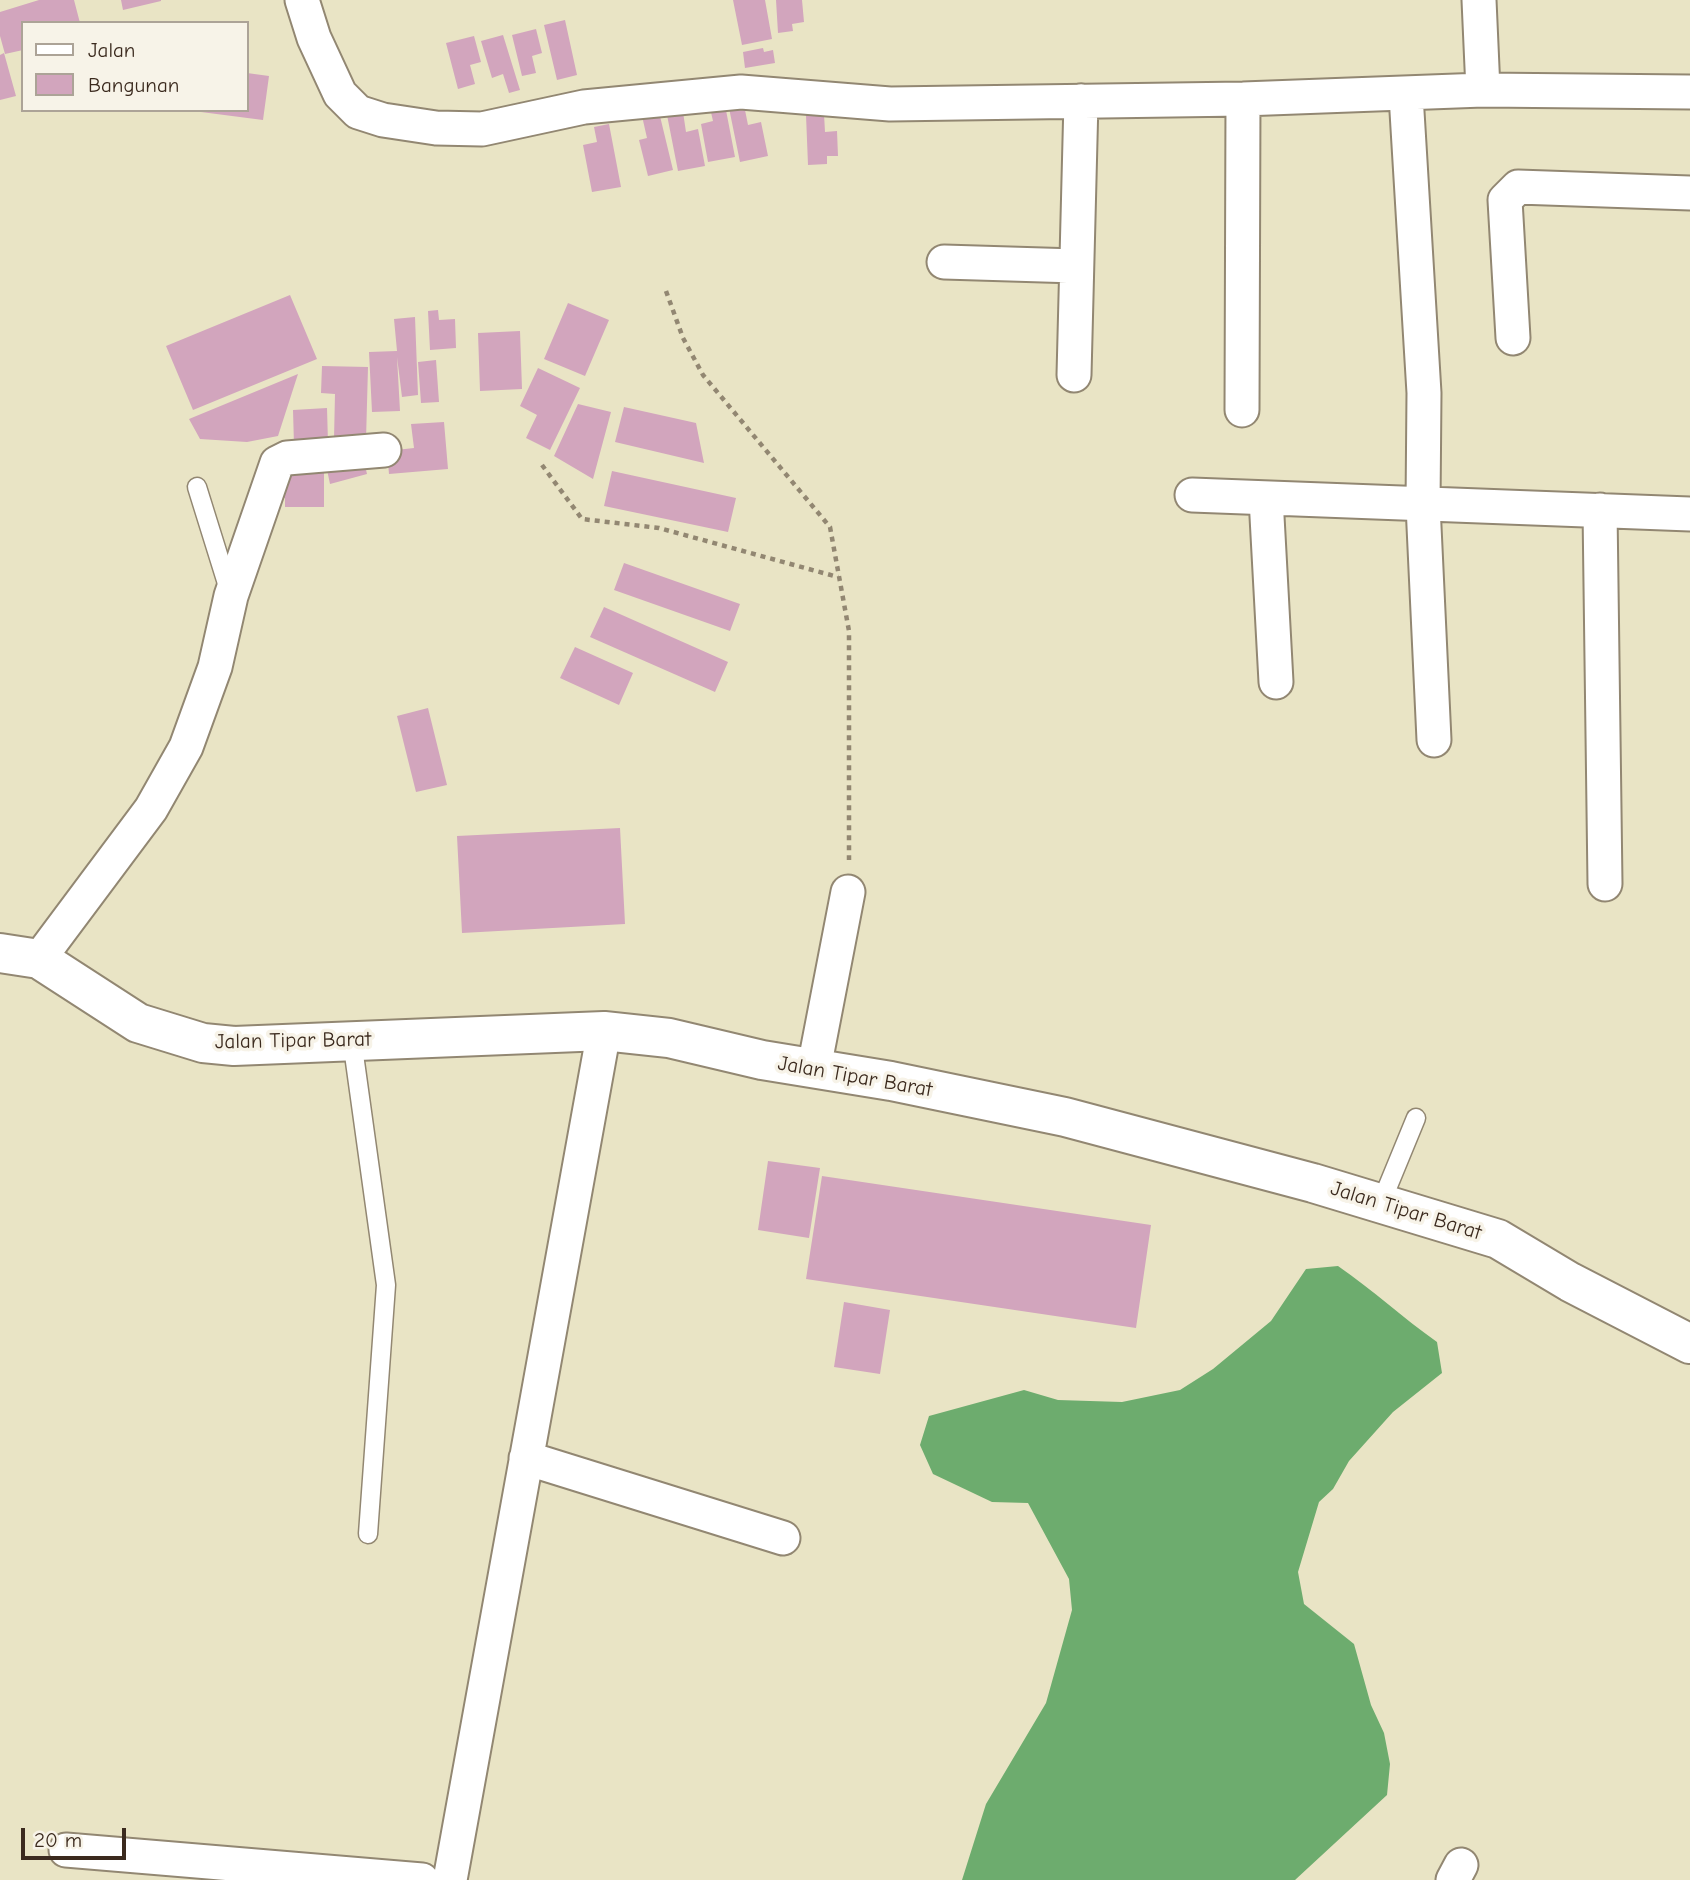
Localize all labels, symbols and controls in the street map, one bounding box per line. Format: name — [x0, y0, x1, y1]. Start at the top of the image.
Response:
legend — [21, 21, 248, 112]
text: Jalan — [88, 38, 135, 62]
text: Bangunan — [88, 73, 179, 97]
street label: Jalan Tipar Barat — [215, 1027, 371, 1055]
street label: Jalan Tipar Barat — [776, 1051, 934, 1103]
street label: Jalan Tipar Barat — [1328, 1176, 1484, 1246]
scale bar — [24, 1814, 130, 1858]
text: 20 m — [34, 1828, 82, 1852]

